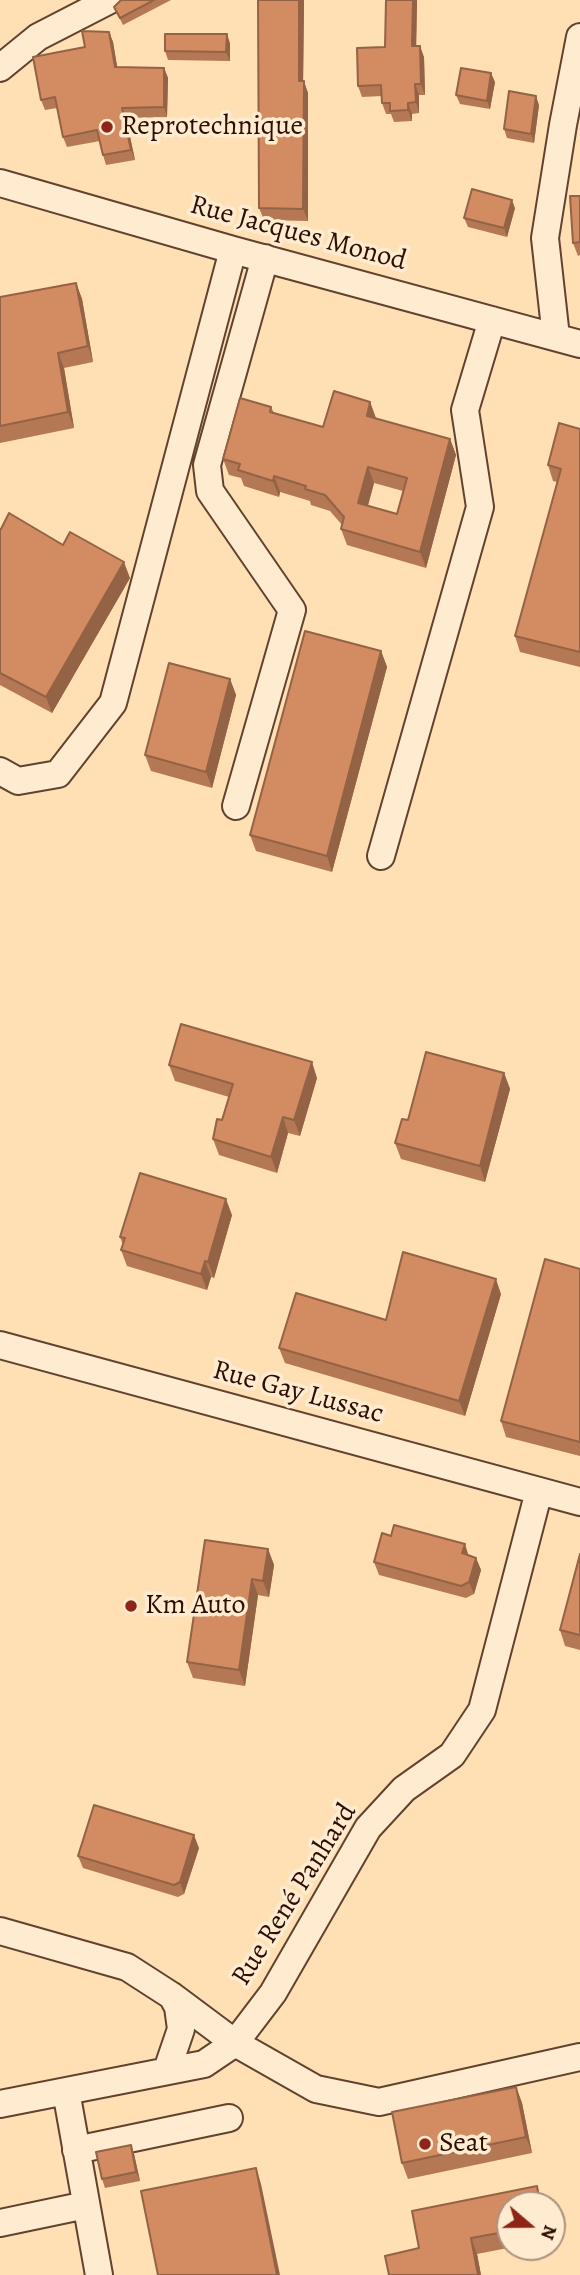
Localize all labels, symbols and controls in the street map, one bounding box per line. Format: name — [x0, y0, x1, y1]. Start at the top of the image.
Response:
place label: Reprotechnique — [121, 110, 303, 144]
marker: Reprotechnique — [99, 119, 115, 135]
street label: Rue Jacques Monod — [186, 189, 410, 279]
street label: Rue Gay Lussac — [209, 1354, 387, 1432]
place label: Km Auto — [145, 1589, 246, 1623]
marker: Km Auto — [123, 1598, 139, 1614]
street label: Rue René Panhard — [226, 1798, 364, 1992]
place label: Seat — [439, 2127, 488, 2161]
marker: Seat — [417, 2136, 433, 2152]
north arrow — [496, 2191, 566, 2261]
text: N — [534, 2222, 563, 2243]

